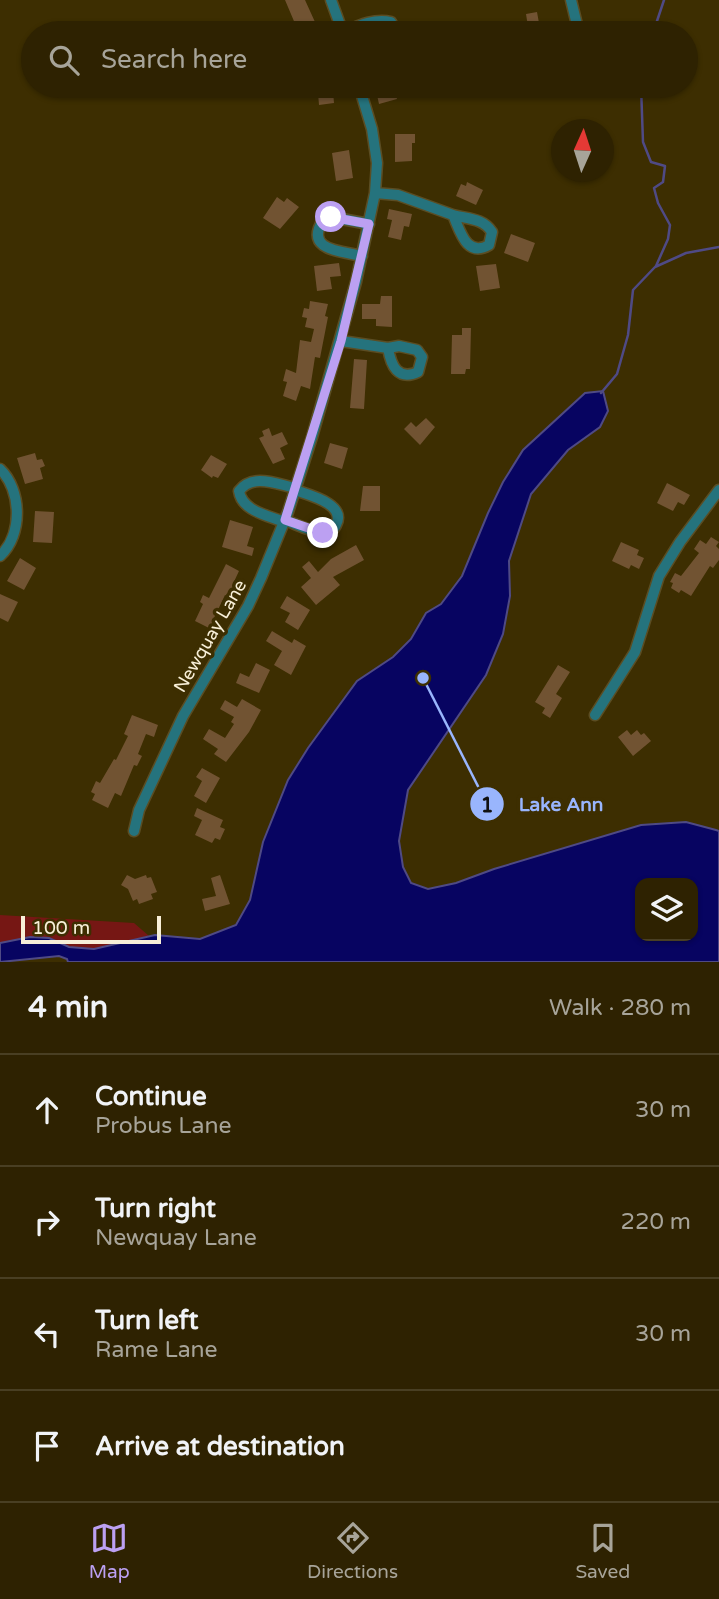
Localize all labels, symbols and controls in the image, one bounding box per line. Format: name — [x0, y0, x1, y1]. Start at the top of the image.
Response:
search box — [21, 21, 698, 98]
icon: search — [45, 41, 83, 79]
text: Search here — [101, 44, 247, 75]
north arrow — [551, 119, 614, 182]
route start — [315, 201, 346, 232]
route end — [307, 517, 338, 548]
street label: Newquay Lane — [169, 576, 251, 696]
callout: Lake Ann — [470, 784, 618, 824]
text: 1 — [480, 793, 494, 818]
text: Lake Ann — [519, 794, 603, 816]
map controls — [635, 878, 698, 941]
button: layers — [635, 878, 698, 941]
scale bar — [21, 913, 161, 945]
text: 100 m — [32, 917, 90, 939]
text: 4 min — [28, 989, 108, 1026]
text: Walk · 280 m — [549, 994, 691, 1022]
text: Continue — [95, 1081, 207, 1112]
icon: ahead — [28, 1091, 66, 1129]
text: 30 m — [635, 1096, 691, 1124]
text: Probus Lane — [95, 1112, 231, 1140]
text: Turn right — [95, 1193, 216, 1224]
icon: right — [28, 1203, 66, 1241]
text: 220 m — [621, 1208, 691, 1236]
text: Newquay Lane — [95, 1224, 257, 1252]
text: Turn left — [95, 1305, 198, 1336]
icon: left — [28, 1315, 66, 1353]
text: 30 m — [635, 1320, 691, 1348]
text: Rame Lane — [95, 1336, 218, 1364]
icon: arrive — [28, 1427, 66, 1465]
text: Arrive at destination — [95, 1431, 345, 1462]
tab: Map — [89, 1519, 130, 1583]
tab: Directions — [307, 1519, 398, 1583]
tab: Saved — [575, 1519, 630, 1583]

